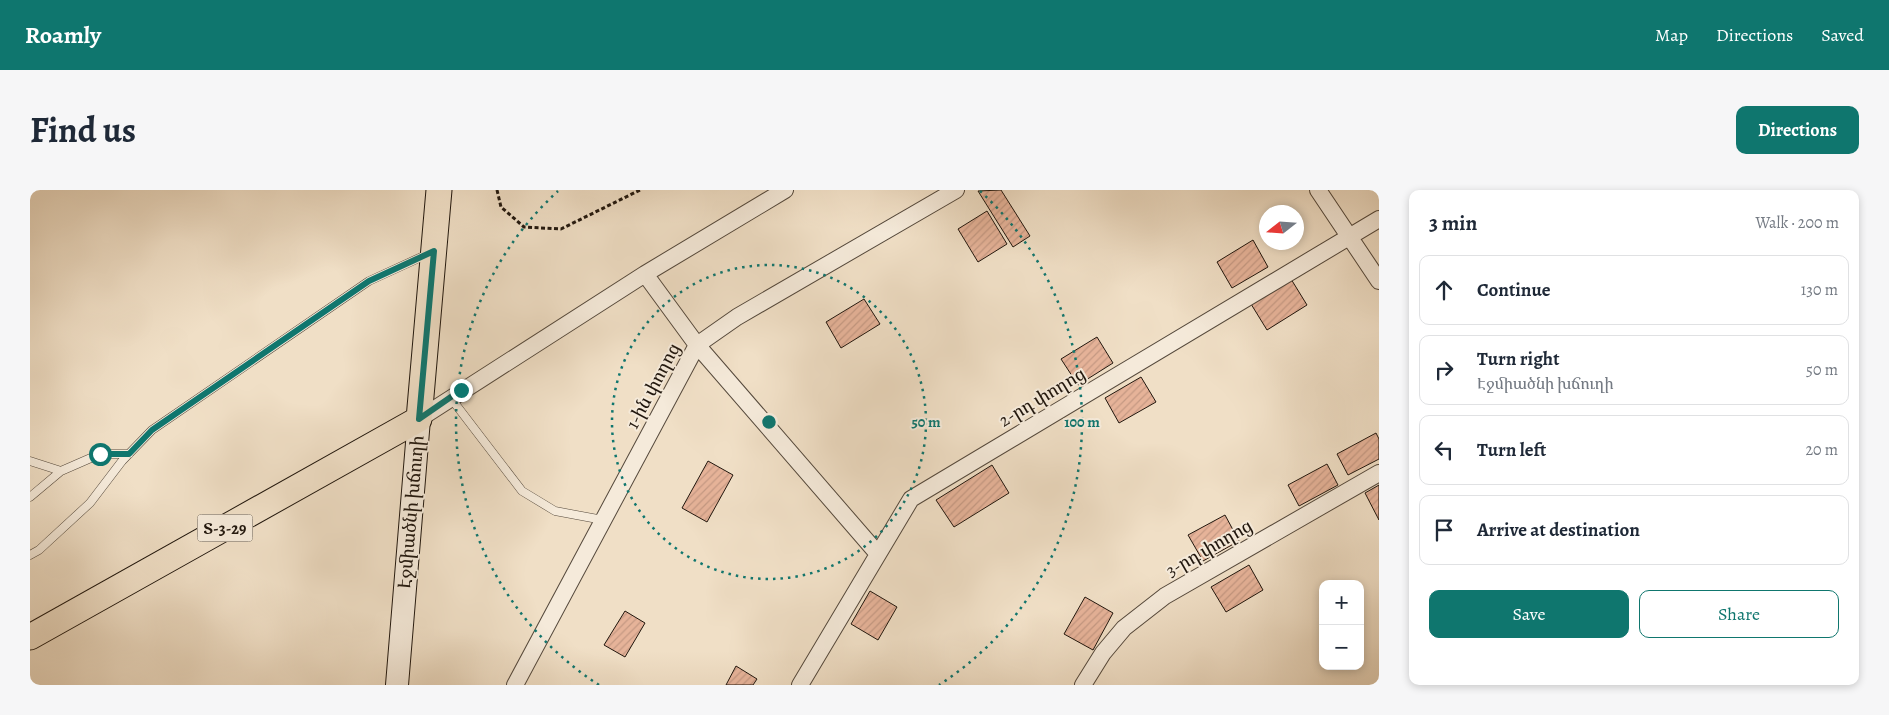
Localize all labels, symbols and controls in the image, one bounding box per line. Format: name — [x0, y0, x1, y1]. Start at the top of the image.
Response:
text: Roamly — [25, 19, 101, 51]
text: Map — [1655, 23, 1688, 47]
text: Directions — [1716, 23, 1793, 47]
text: Saved — [1821, 23, 1864, 47]
text: Find us — [30, 106, 136, 154]
button: Directions — [1736, 106, 1859, 154]
north arrow — [1259, 205, 1304, 250]
text: 3 min — [1429, 209, 1477, 237]
text: Walk · 200 m — [1755, 212, 1839, 234]
icon: ahead — [1430, 276, 1458, 304]
text: Continue — [1477, 277, 1551, 303]
text: 130 m — [1801, 279, 1838, 301]
street label: 1-ին փողոց — [620, 339, 686, 433]
text: Turn right — [1477, 346, 1559, 372]
icon: right — [1430, 356, 1458, 384]
text: 50 m — [1806, 359, 1838, 381]
street label: 2-րդ փողոց — [994, 362, 1090, 432]
text: Էջմիածնի խճուղի — [1477, 373, 1613, 395]
route end — [450, 379, 473, 402]
text: 50 m — [911, 412, 941, 432]
text: 100 m — [1064, 412, 1100, 432]
centre of rings — [760, 413, 778, 431]
street label: Էջմիածնի խճուղի — [392, 434, 430, 590]
icon: left — [1430, 436, 1458, 464]
text: Turn left — [1477, 437, 1546, 463]
text: 20 m — [1805, 439, 1838, 461]
route start — [89, 443, 112, 466]
road number: Տ-3-29 — [198, 514, 252, 542]
street label: 3-րդ փողոց — [1161, 514, 1257, 582]
icon: arrive — [1430, 516, 1458, 544]
text: Arrive at destination — [1477, 517, 1640, 543]
map controls — [1319, 580, 1364, 670]
button: + — [1319, 580, 1364, 625]
button: Save — [1429, 590, 1629, 638]
button: Share — [1639, 590, 1839, 638]
button: − — [1319, 625, 1364, 670]

